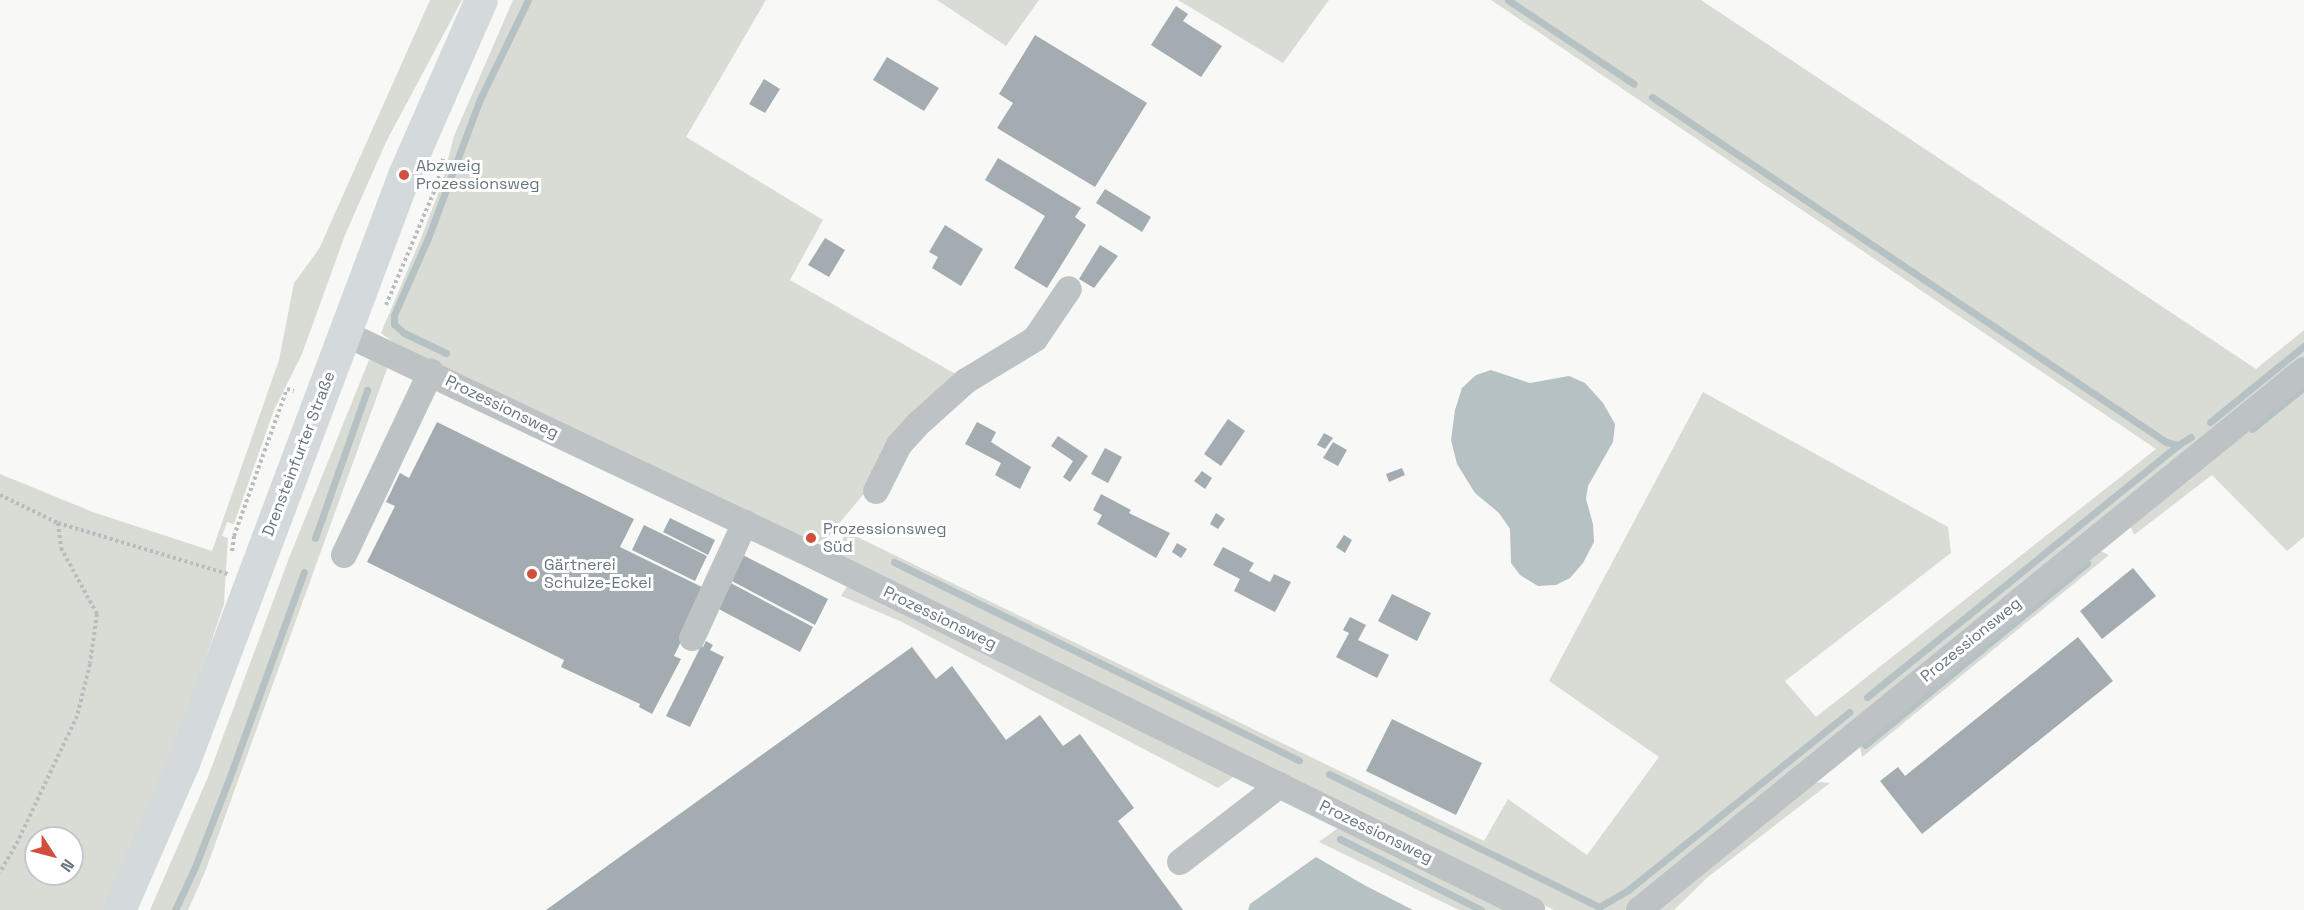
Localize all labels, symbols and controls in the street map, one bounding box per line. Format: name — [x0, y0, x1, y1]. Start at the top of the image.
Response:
place label: Abzweig Prozessionsweg — [416, 156, 540, 194]
marker: Abzweig Prozessionsweg — [397, 168, 411, 182]
street label: Drensteinfurter Straße — [259, 369, 339, 539]
street label: Prozessionsweg — [442, 371, 562, 443]
place label: Prozessionsweg Süd — [823, 519, 947, 557]
marker: Prozessionsweg Süd — [804, 531, 818, 545]
place label: Gärtnerei Schulze-Eckel — [544, 555, 652, 593]
marker: Gärtnerei Schulze-Eckel — [525, 567, 539, 581]
street label: Prozessionsweg — [880, 582, 1000, 654]
street label: Prozessionsweg — [1917, 594, 2025, 686]
street label: Prozessionsweg — [1316, 796, 1436, 868]
north arrow — [24, 826, 84, 886]
text: N — [56, 855, 79, 876]

